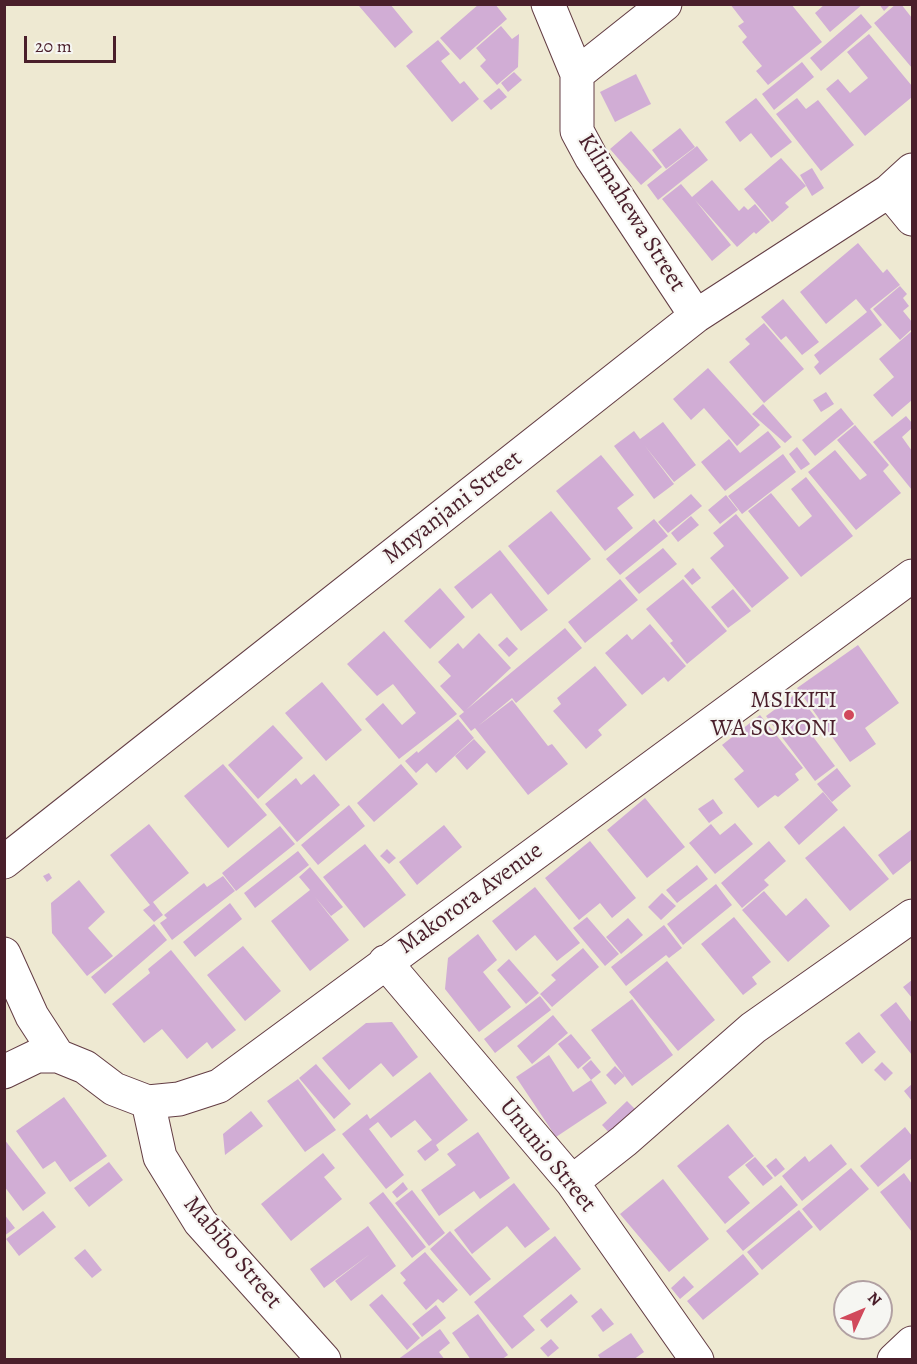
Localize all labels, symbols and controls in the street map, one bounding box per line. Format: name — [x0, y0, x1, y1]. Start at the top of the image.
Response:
scale bar — [27, 24, 118, 62]
text: 20 m — [35, 34, 72, 58]
street label: Kilimahewa Street — [571, 129, 691, 297]
street label: Mnyanjani Street — [378, 445, 528, 571]
place label: MSIKITI WA SOKONI — [710, 687, 837, 743]
marker: MSIKITI WA SOKONI — [842, 708, 856, 722]
street label: Makorora Avenue — [393, 837, 549, 961]
street label: Ununio Street — [492, 1093, 602, 1219]
street label: Mabibo Street — [177, 1191, 287, 1315]
north arrow — [833, 1280, 893, 1340]
text: N — [863, 1287, 886, 1311]

